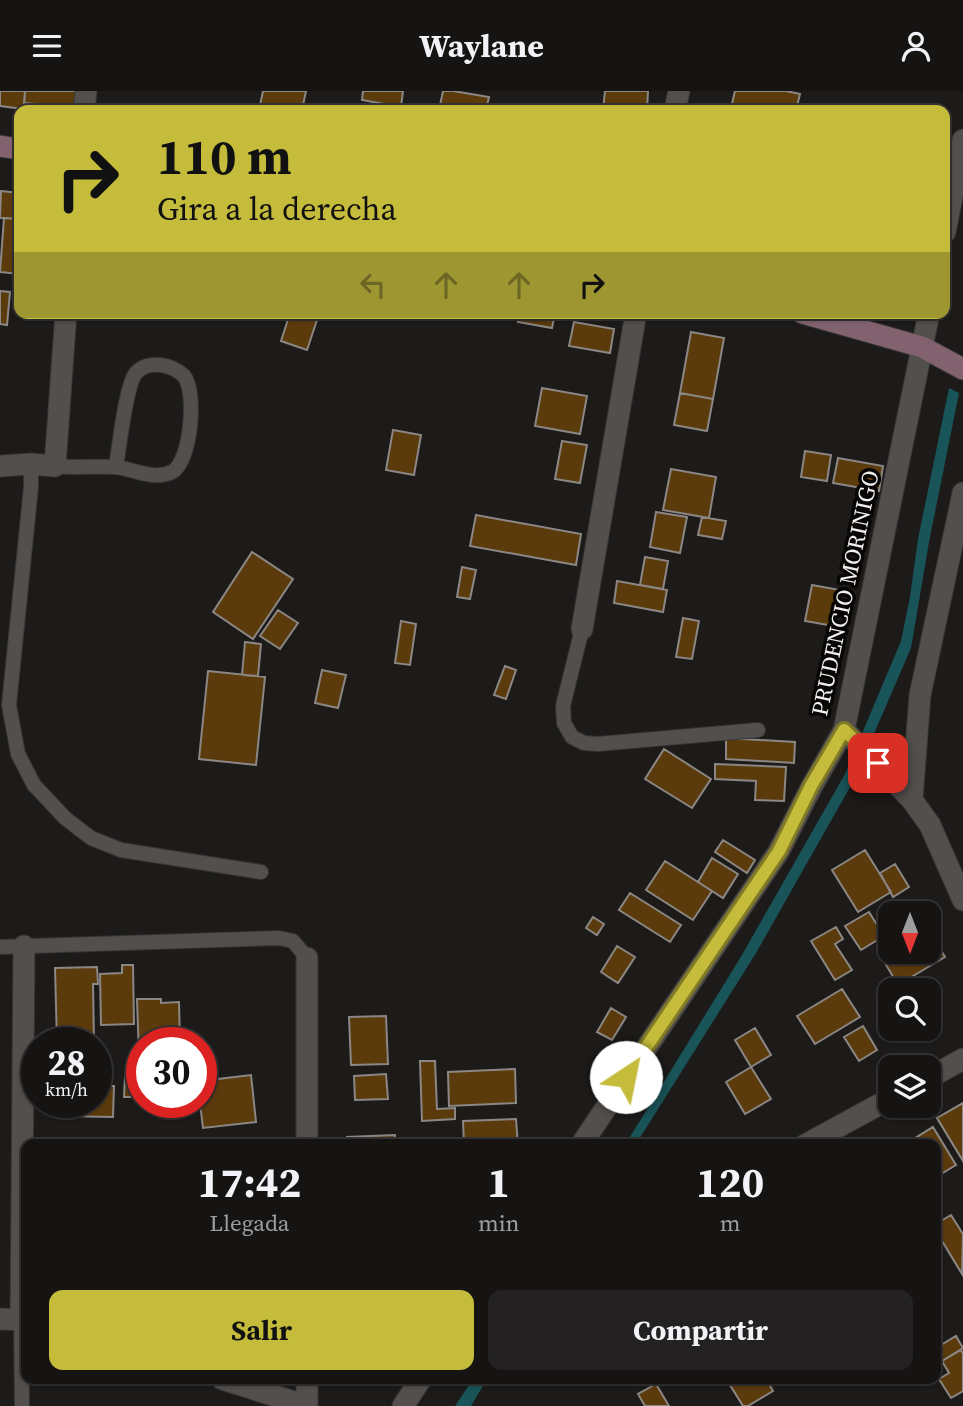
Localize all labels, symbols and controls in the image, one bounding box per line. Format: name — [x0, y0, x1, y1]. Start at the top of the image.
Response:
text: Waylane — [419, 24, 544, 68]
icon: menu — [28, 27, 66, 65]
icon: person — [897, 27, 935, 65]
text: 110 m — [157, 123, 292, 190]
icon: right — [42, 133, 133, 224]
text: Gira a la derecha — [157, 187, 397, 231]
icon: left — [354, 266, 392, 304]
icon: ahead — [427, 266, 465, 304]
icon: ahead — [500, 266, 538, 304]
icon: right — [573, 266, 611, 304]
street label: PRUDENCIO MORINIGO — [803, 467, 887, 719]
pin — [848, 733, 908, 793]
icon: arrive — [859, 744, 897, 782]
north arrow — [878, 901, 942, 964]
map controls — [878, 901, 941, 1118]
button: search — [878, 978, 941, 1041]
speed limit sign: 30 — [126, 1027, 217, 1118]
text: 28 — [48, 1039, 85, 1087]
position arrow — [589, 1040, 663, 1114]
button: layers — [878, 1055, 941, 1118]
text: km/h — [45, 1077, 88, 1102]
text: 17:42 — [198, 1153, 301, 1211]
text: 1 — [487, 1153, 510, 1211]
text: 120 — [696, 1153, 764, 1211]
text: Llegada — [209, 1207, 289, 1239]
text: min — [478, 1207, 519, 1239]
text: m — [720, 1207, 741, 1239]
button: Salir — [49, 1290, 474, 1370]
button: Compartir — [488, 1290, 913, 1370]

